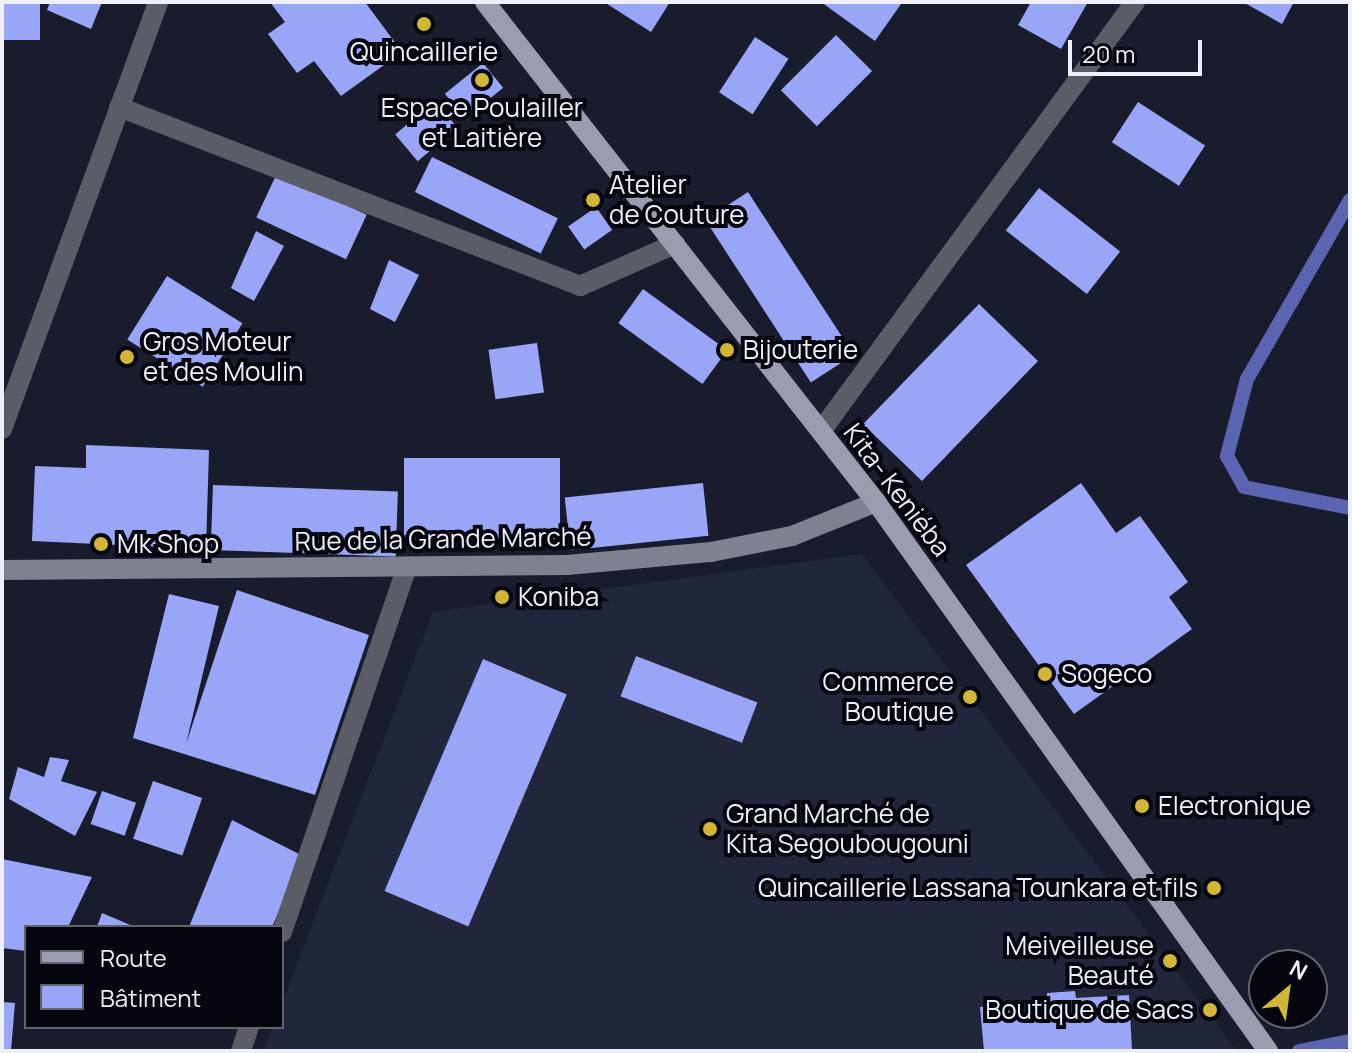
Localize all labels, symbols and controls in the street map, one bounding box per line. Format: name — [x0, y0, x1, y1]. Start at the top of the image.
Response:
marker: Quincaillerie — [415, 15, 433, 33]
scale bar — [1072, 24, 1206, 74]
place label: Quincaillerie — [350, 36, 498, 68]
text: 20 m — [1082, 37, 1135, 70]
marker: Espace Poulailler et Laitière — [473, 71, 491, 89]
place label: Espace Poulailler et Laitière — [381, 92, 583, 154]
place label: Atelier de Couture — [609, 169, 744, 230]
marker: Atelier de Couture — [584, 191, 602, 209]
place label: Gros Moteur et des Moulin — [143, 326, 304, 388]
place label: Bijouterie — [743, 334, 858, 366]
marker: Bijouterie — [718, 341, 736, 359]
marker: Gros Moteur et des Moulin — [118, 348, 136, 366]
street label: Kita- Keniéba — [837, 417, 957, 563]
street label: Rue de la Grande Marché — [294, 521, 592, 557]
place label: Mk Shop — [117, 528, 219, 560]
marker: Mk Shop — [92, 535, 110, 553]
place label: Koniba — [518, 581, 599, 613]
marker: Koniba — [493, 588, 511, 606]
place label: Sogeco — [1061, 658, 1152, 690]
marker: Sogeco — [1036, 665, 1054, 683]
place label: Commerce Boutique — [823, 666, 954, 728]
marker: Commerce Boutique — [961, 688, 979, 706]
place label: Electronique — [1158, 790, 1311, 822]
marker: Electronique — [1133, 797, 1151, 815]
place label: Grand Marché de Kita Segoubougouni — [726, 798, 969, 860]
marker: Grand Marché de Kita Segoubougouni — [701, 820, 719, 838]
place label: Quincaillerie Lassana Tounkara et fils — [758, 872, 1198, 904]
marker: Quincaillerie Lassana Tounkara et fils — [1205, 879, 1223, 897]
legend — [24, 925, 284, 1029]
place label: Meiveilleuse Beauté — [1005, 930, 1154, 992]
text: Route — [100, 941, 167, 974]
north arrow — [1248, 949, 1328, 1029]
marker: Meiveilleuse Beauté — [1161, 952, 1179, 970]
text: N — [1284, 953, 1313, 987]
text: Bâtiment — [100, 981, 201, 1014]
place label: Boutique de Sacs — [985, 994, 1194, 1026]
marker: Boutique de Sacs — [1201, 1001, 1219, 1019]

